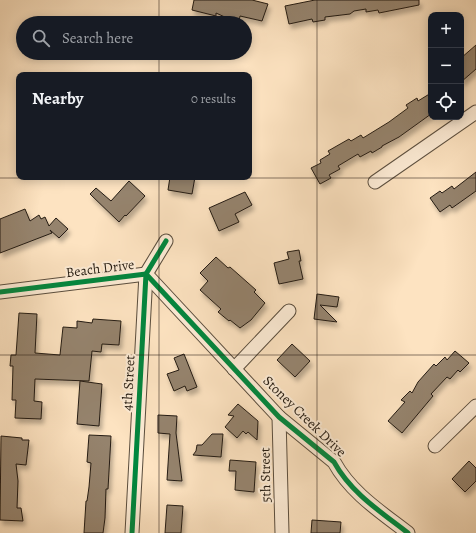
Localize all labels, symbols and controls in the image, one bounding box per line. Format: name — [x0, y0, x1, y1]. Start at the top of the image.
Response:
map controls — [428, 12, 464, 120]
button: + — [428, 12, 464, 48]
search box — [16, 16, 252, 60]
icon: search — [30, 27, 52, 49]
text: Search here — [62, 28, 133, 48]
button: − — [428, 48, 464, 84]
button: locate — [428, 84, 464, 120]
text: Nearby — [32, 87, 83, 110]
text: 0 results — [191, 90, 236, 107]
street label: Beach Drive — [65, 255, 135, 282]
street label: 4th Street — [118, 354, 139, 411]
street label: Stoney Creek Drive — [259, 372, 351, 461]
street label: 5th Street — [256, 447, 275, 503]

